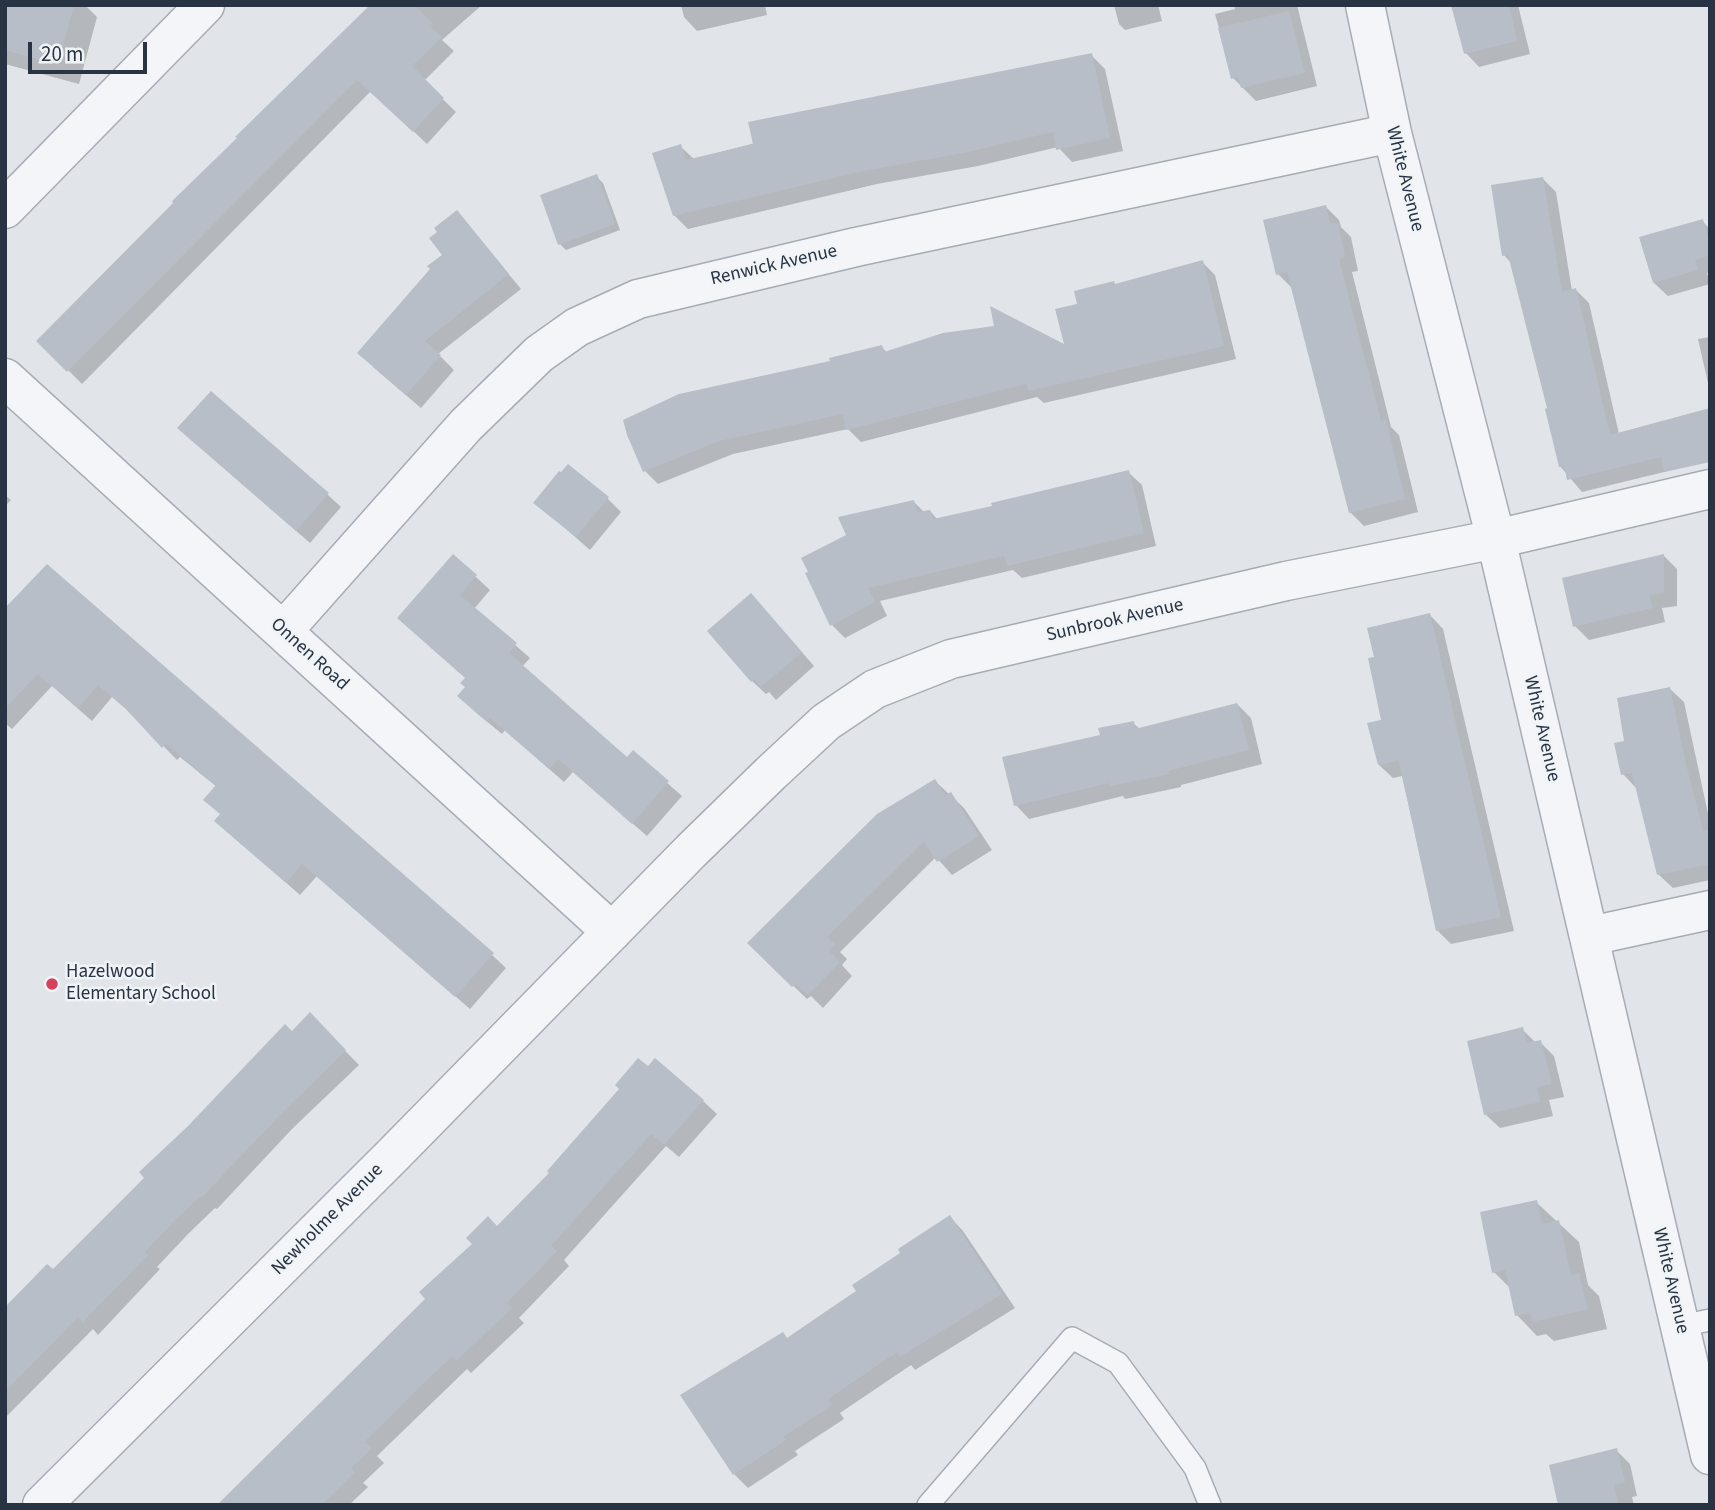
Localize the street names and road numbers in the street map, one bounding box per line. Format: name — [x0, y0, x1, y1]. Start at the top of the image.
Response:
street label: White Avenue — [1380, 124, 1428, 234]
street label: Renwick Avenue — [708, 240, 840, 292]
street label: Sunbrook Avenue — [1044, 594, 1186, 648]
street label: Onnen Road — [265, 614, 353, 696]
street label: White Avenue — [1518, 674, 1564, 784]
street label: Newholme Avenue — [267, 1159, 389, 1281]
street label: White Avenue — [1647, 1226, 1693, 1336]

